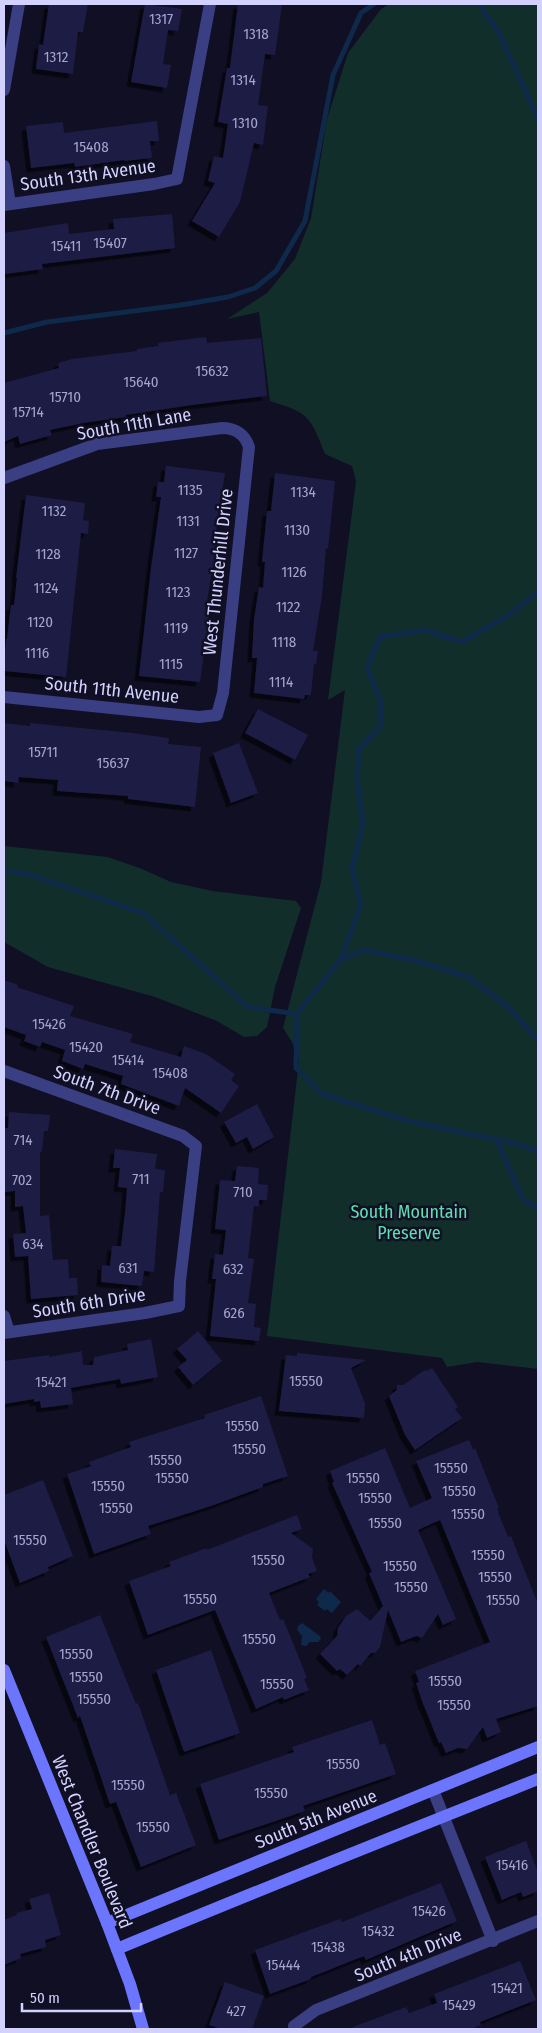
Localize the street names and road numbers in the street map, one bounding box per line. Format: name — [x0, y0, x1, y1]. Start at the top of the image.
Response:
street label: South 13th Avenue — [19, 155, 157, 195]
street label: South 11th Lane — [75, 403, 193, 445]
street label: West Thunderhill Drive — [198, 488, 238, 656]
street label: South 11th Avenue — [44, 672, 180, 708]
street label: South 7th Drive — [50, 1060, 164, 1120]
street label: South 6th Drive — [31, 1283, 147, 1323]
street label: West Chandler Boulevard — [47, 1752, 137, 1932]
street label: South 5th Avenue — [252, 1785, 380, 1853]
street label: South 4th Drive — [351, 1923, 465, 1987]

